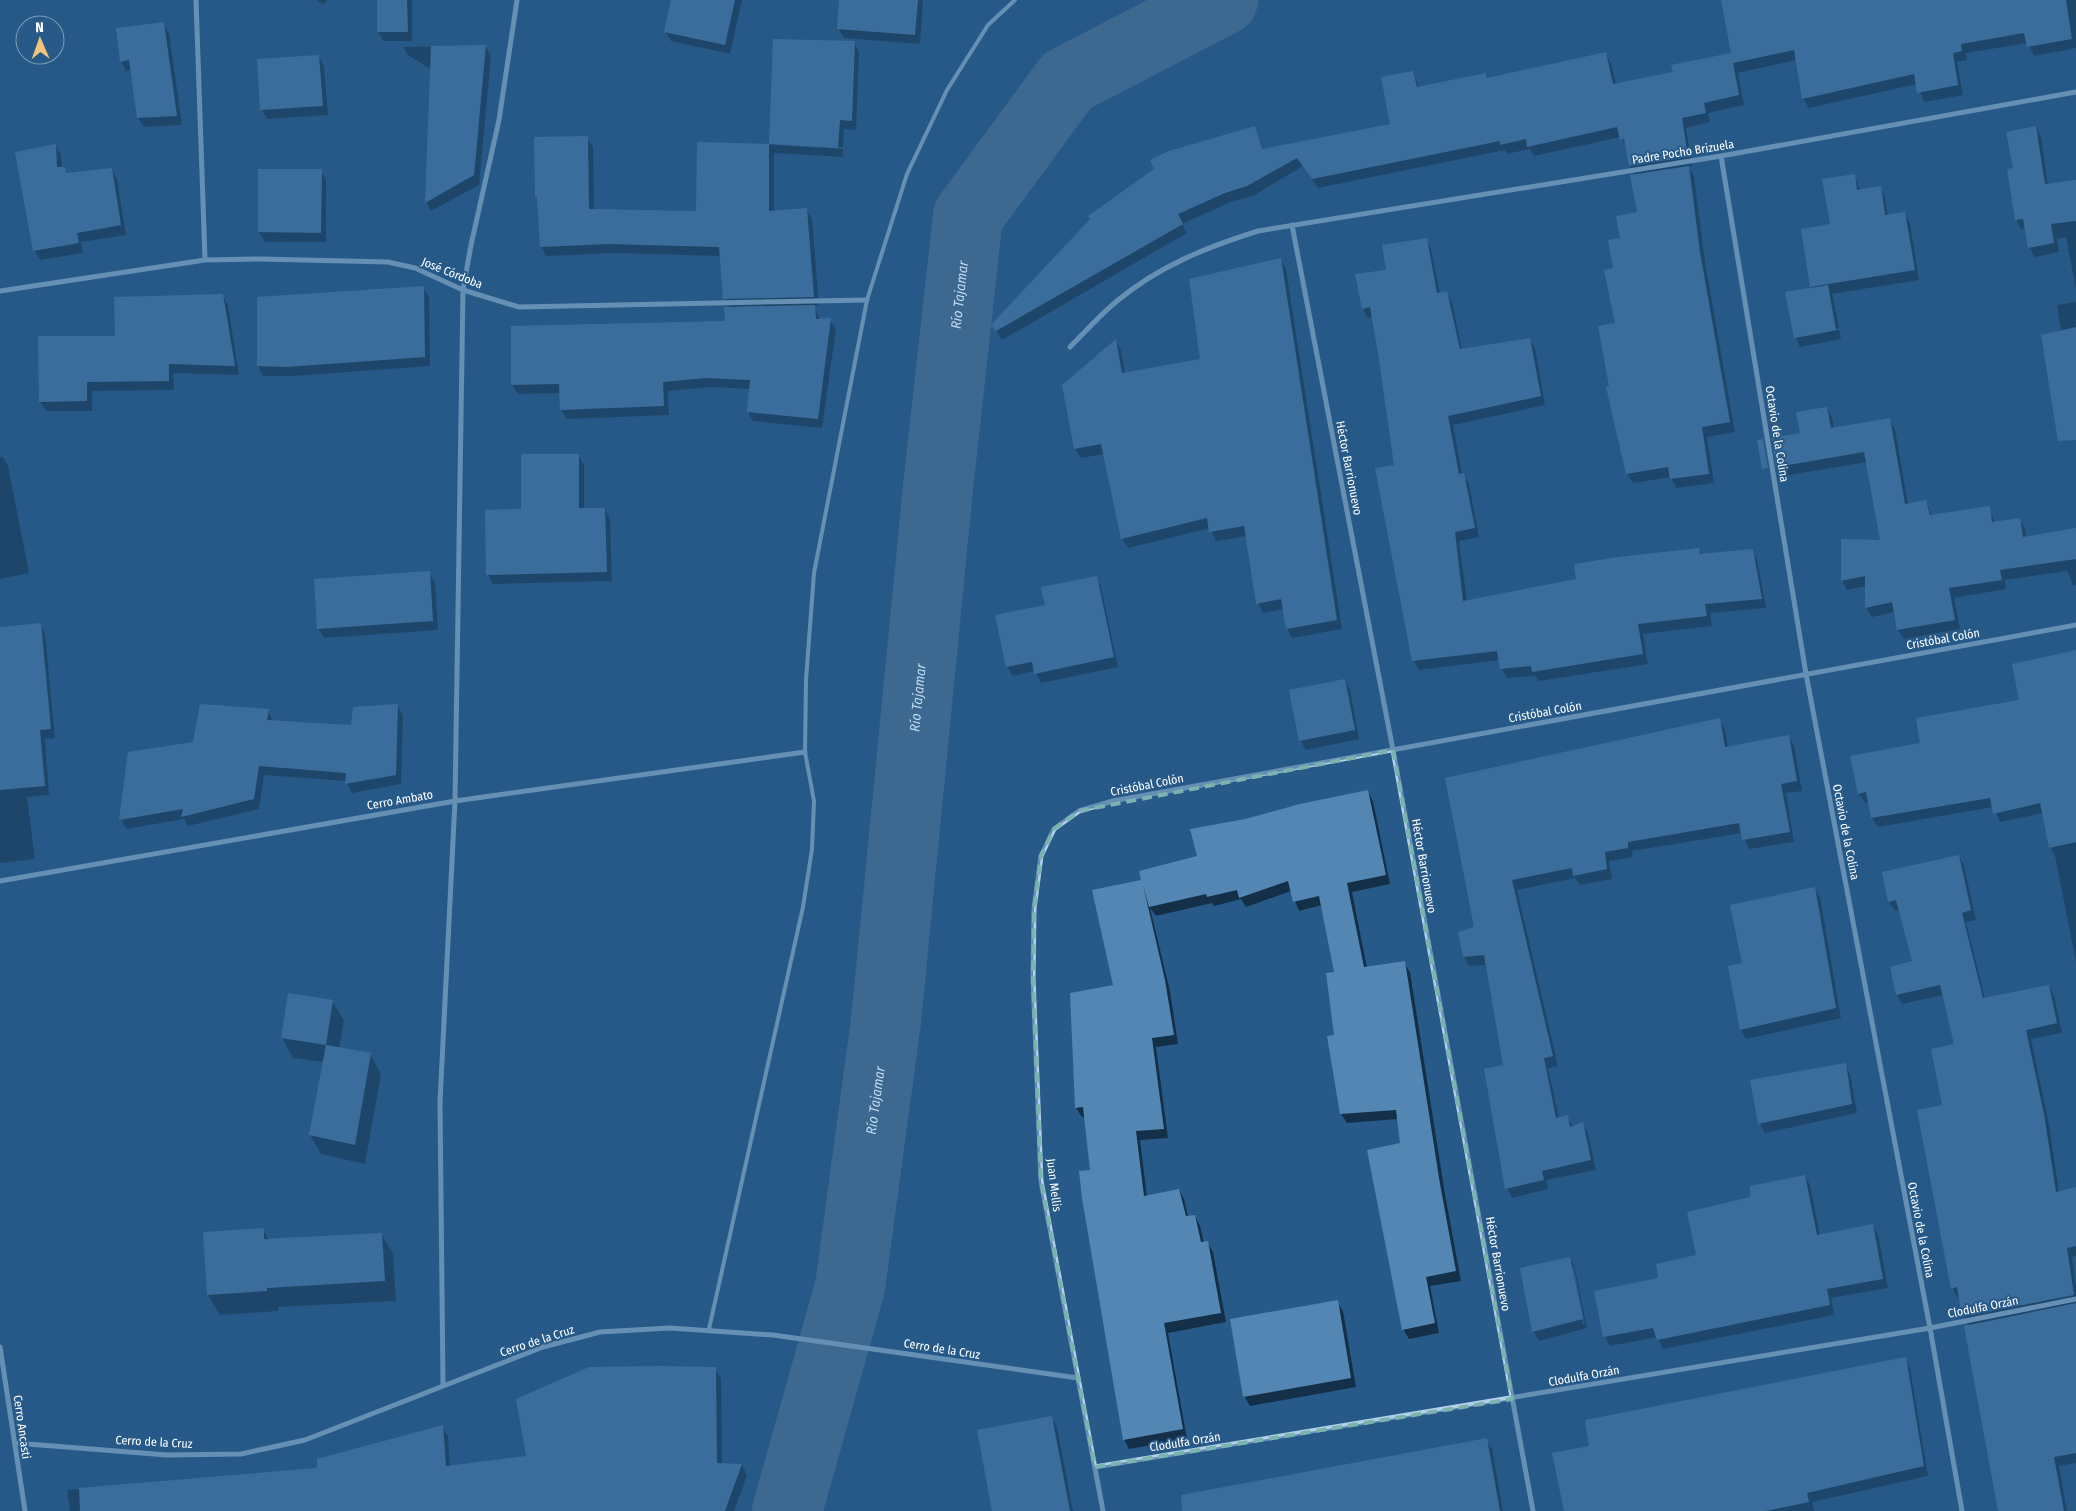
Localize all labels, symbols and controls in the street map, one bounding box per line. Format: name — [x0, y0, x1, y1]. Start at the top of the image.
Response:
north arrow — [15, 15, 65, 65]
text: N — [35, 19, 44, 36]
street label: Padre Pocho Brizuela — [1631, 137, 1735, 167]
street label: José Córdoba — [420, 254, 485, 292]
water label: Río Tajamar — [947, 259, 972, 330]
street label: Octavio de la Colina — [1762, 385, 1792, 483]
street label: Héctor Barrionuevo — [1333, 420, 1365, 516]
street label: Cristóbal Colón — [1905, 626, 1981, 652]
water label: Río Tajamar — [906, 662, 929, 733]
street label: Cristóbal Colón — [1507, 699, 1583, 725]
street label: Cristóbal Colón — [1109, 771, 1185, 799]
street label: Octavio de la Colina — [1830, 783, 1862, 881]
street label: Cerro Ambato — [366, 787, 434, 813]
street label: Héctor Barrionuevo — [1409, 818, 1439, 914]
water label: Río Tajamar — [862, 1064, 888, 1135]
street label: Juan Mellis — [1044, 1158, 1064, 1212]
street label: Octavio de la Colina — [1905, 1181, 1937, 1279]
street label: Héctor Barrionuevo — [1483, 1216, 1513, 1312]
street label: Clodulfa Orzán — [1946, 1293, 2020, 1321]
street label: Cerro de la Cruz — [498, 1322, 576, 1360]
street label: Cerro de la Cruz — [903, 1336, 981, 1362]
street label: Clodulfa Orzán — [1547, 1363, 1621, 1389]
street label: Cerro Ancasti — [11, 1394, 33, 1460]
street label: Clodulfa Orzán — [1148, 1429, 1222, 1455]
street label: Cerro de la Cruz — [115, 1433, 193, 1451]

